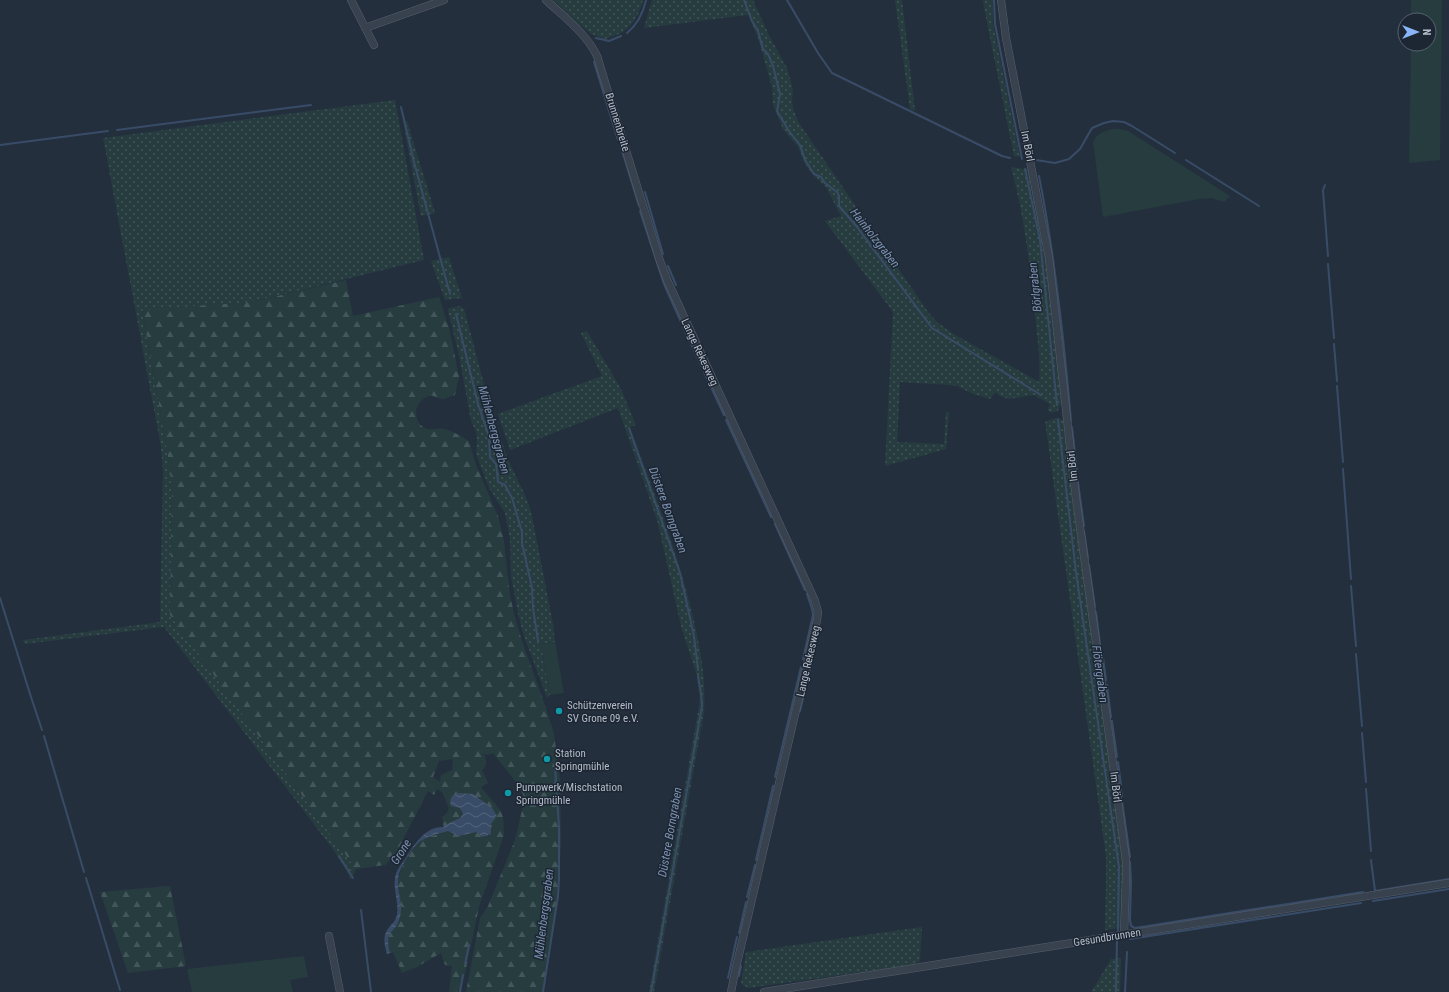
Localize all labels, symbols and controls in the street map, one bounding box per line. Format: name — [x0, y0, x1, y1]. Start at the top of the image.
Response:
north arrow — [1397, 12, 1437, 52]
text: N — [1420, 29, 1433, 36]
street label: Brunnenbreite — [602, 91, 633, 153]
street label: Im Börl — [1018, 130, 1037, 163]
water label: Hainholzgraben — [847, 205, 903, 271]
water label: Börlgraben — [1025, 261, 1045, 313]
street label: Lange Rekesweg — [678, 317, 721, 388]
water label: Mühlenbergsgraben — [475, 384, 513, 476]
street label: Im Börl — [1064, 450, 1081, 482]
water label: Düstere Borngraben — [646, 465, 690, 555]
street label: Lange Rekesweg — [794, 624, 823, 698]
water label: Flötergraben — [1089, 644, 1111, 704]
place label: Schützenverein SV Grone 09 e.V. — [567, 699, 639, 725]
marker: Schützenverein SV Grone 09 e.V. — [554, 706, 564, 716]
place label: Station Springmühle — [555, 747, 609, 773]
marker: Station Springmühle — [542, 754, 552, 764]
street label: Im Börl — [1107, 771, 1124, 803]
place label: Pumpwerk/Mischstation Springmühle — [516, 781, 622, 807]
water label: Düstere Borngraben — [655, 786, 685, 878]
marker: Pumpwerk/Mischstation Springmühle — [503, 788, 513, 798]
water label: Grone — [388, 836, 415, 867]
water label: Mühlenbergsgraben — [532, 868, 557, 960]
street label: Gesundbrunnen — [1072, 926, 1142, 949]

